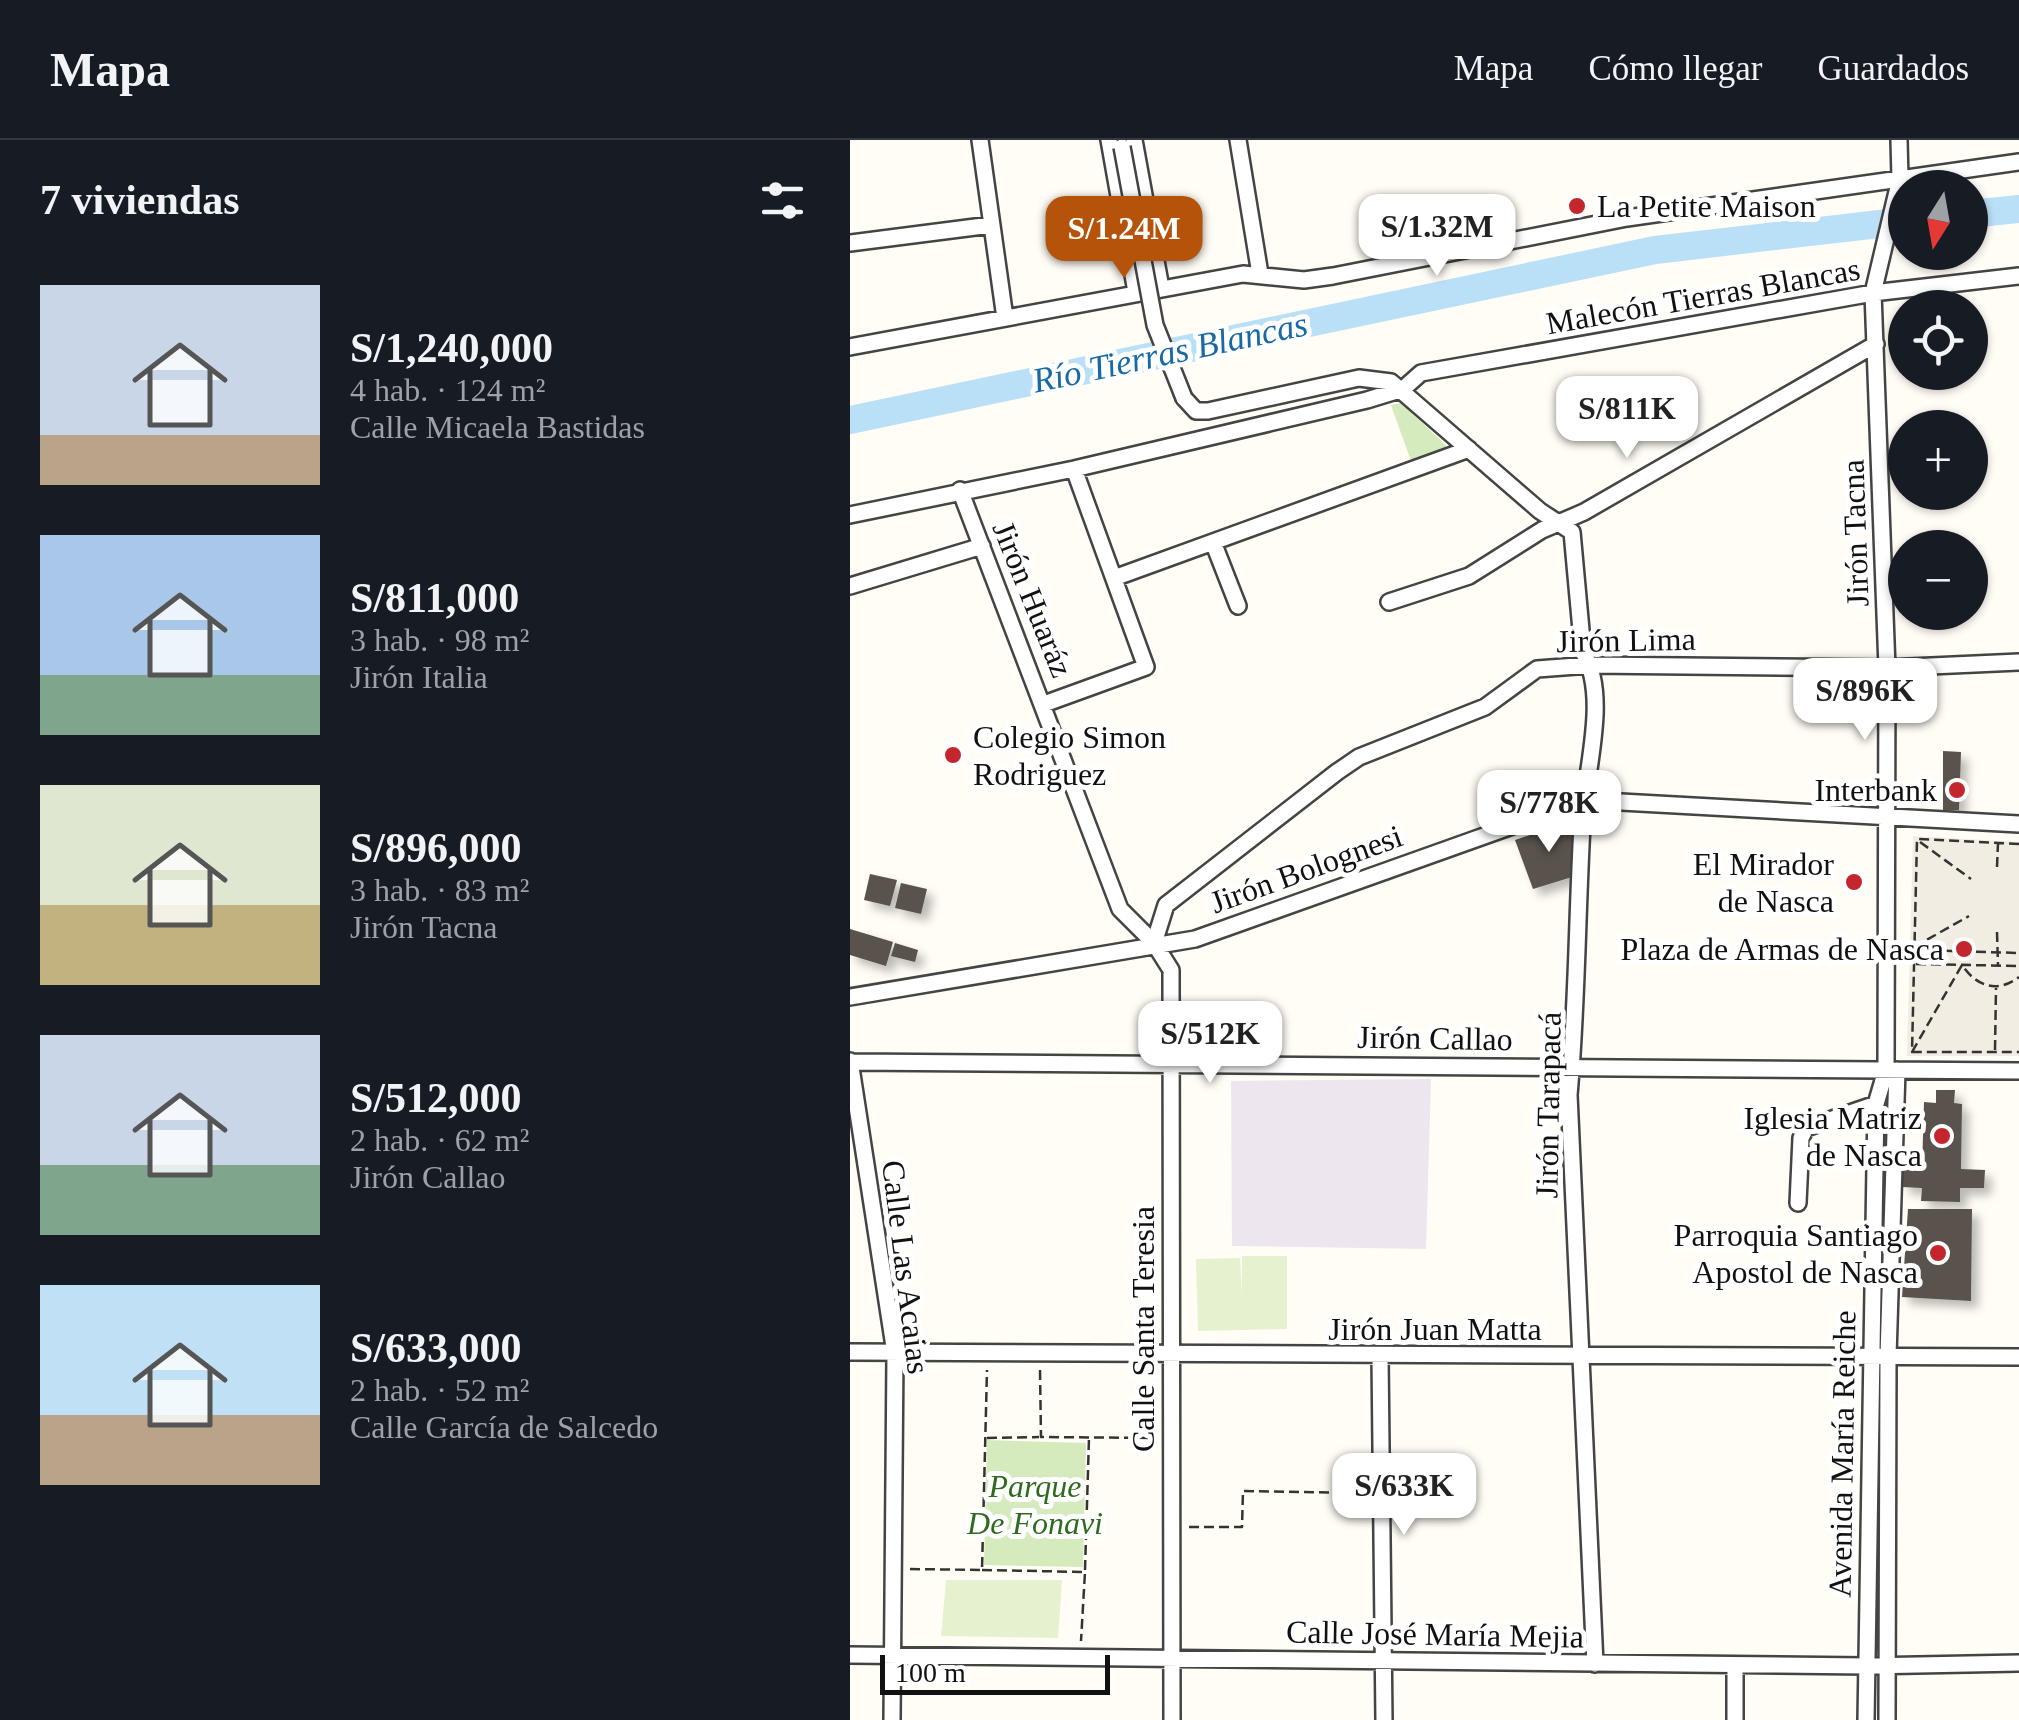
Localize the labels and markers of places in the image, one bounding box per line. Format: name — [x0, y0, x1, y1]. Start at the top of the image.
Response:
place label: La Petite Maison — [1597, 188, 1816, 224]
pin: S/1.32M — [1345, 194, 1529, 279]
marker: La Petite Maison — [1566, 195, 1588, 217]
pin: S/1.24M — [1032, 196, 1216, 281]
pin: S/811K — [1546, 376, 1708, 461]
pin: S/896K — [1784, 658, 1946, 743]
place label: Colegio Simon Rodriguez — [973, 719, 1166, 792]
marker: Colegio Simon Rodriguez — [942, 744, 964, 766]
pin: S/778K — [1468, 770, 1630, 855]
place label: Interbank — [1814, 772, 1937, 808]
marker: Interbank — [1946, 779, 1968, 801]
place label: El Mirador de Nasca — [1693, 846, 1834, 919]
marker: El Mirador de Nasca — [1843, 871, 1865, 893]
place label: Plaza de Armas de Nasca — [1621, 931, 1944, 967]
marker: Plaza de Armas de Nasca — [1953, 938, 1975, 960]
pin: S/512K — [1129, 1001, 1291, 1086]
place label: Iglesia Matriz de Nasca — [1743, 1100, 1922, 1173]
marker: Iglesia Matriz de Nasca — [1931, 1125, 1953, 1147]
place label: Parroquia Santiago Apostol de Nasca — [1674, 1217, 1918, 1290]
marker: Parroquia Santiago Apostol de Nasca — [1927, 1242, 1949, 1264]
pin: S/633K — [1323, 1453, 1485, 1538]

